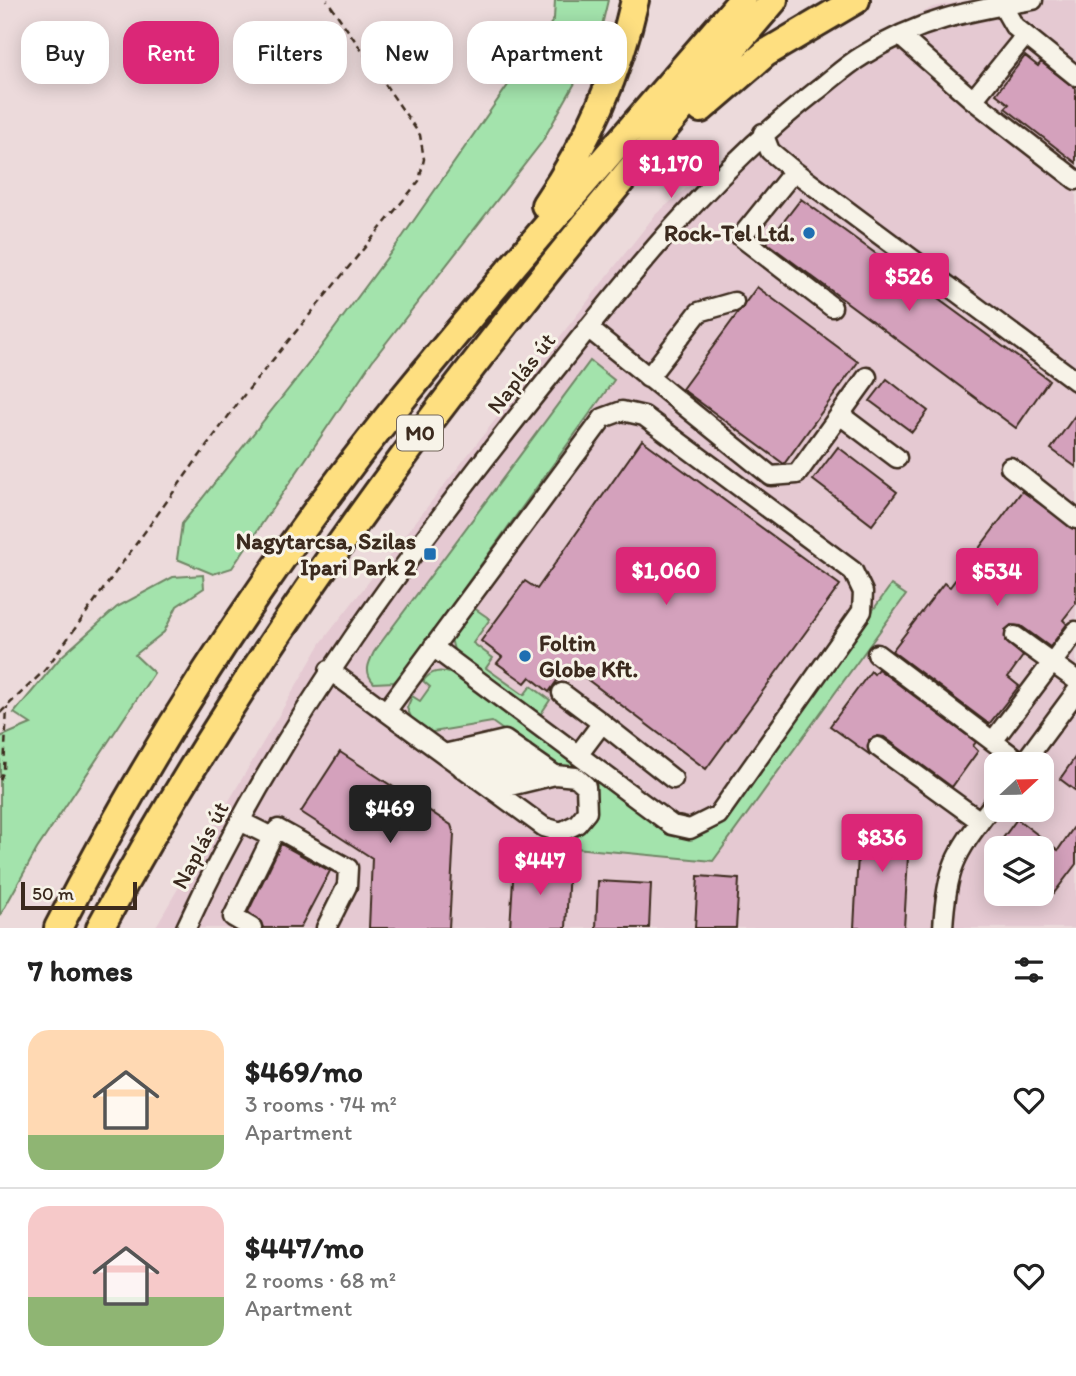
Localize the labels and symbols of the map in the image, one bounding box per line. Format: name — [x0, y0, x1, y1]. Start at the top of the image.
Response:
pin: $1,170 — [614, 140, 728, 200]
place label: Rock-Tel Ltd. — [664, 219, 795, 247]
marker: Rock-Tel Ltd. — [801, 225, 817, 241]
pin: $526 — [868, 254, 950, 313]
street label: Naplás út — [481, 327, 561, 419]
road number: M0 — [397, 416, 443, 450]
place label: Nagytarcsa, Szilas Ipari Park 2 — [236, 527, 417, 581]
marker: Nagytarcsa, Szilas Ipari Park 2 — [422, 546, 438, 562]
pin: $1,060 — [609, 548, 723, 607]
pin: $534 — [956, 548, 1038, 608]
place label: Foltin Globe Kft. — [539, 629, 638, 683]
marker: Foltin Globe Kft. — [517, 648, 533, 664]
north arrow — [984, 752, 1054, 822]
pin: $469 — [349, 786, 431, 845]
street label: Naplás út — [165, 796, 235, 894]
pin: $836 — [841, 814, 923, 874]
pin: $447 — [499, 838, 581, 897]
scale bar — [21, 879, 136, 911]

